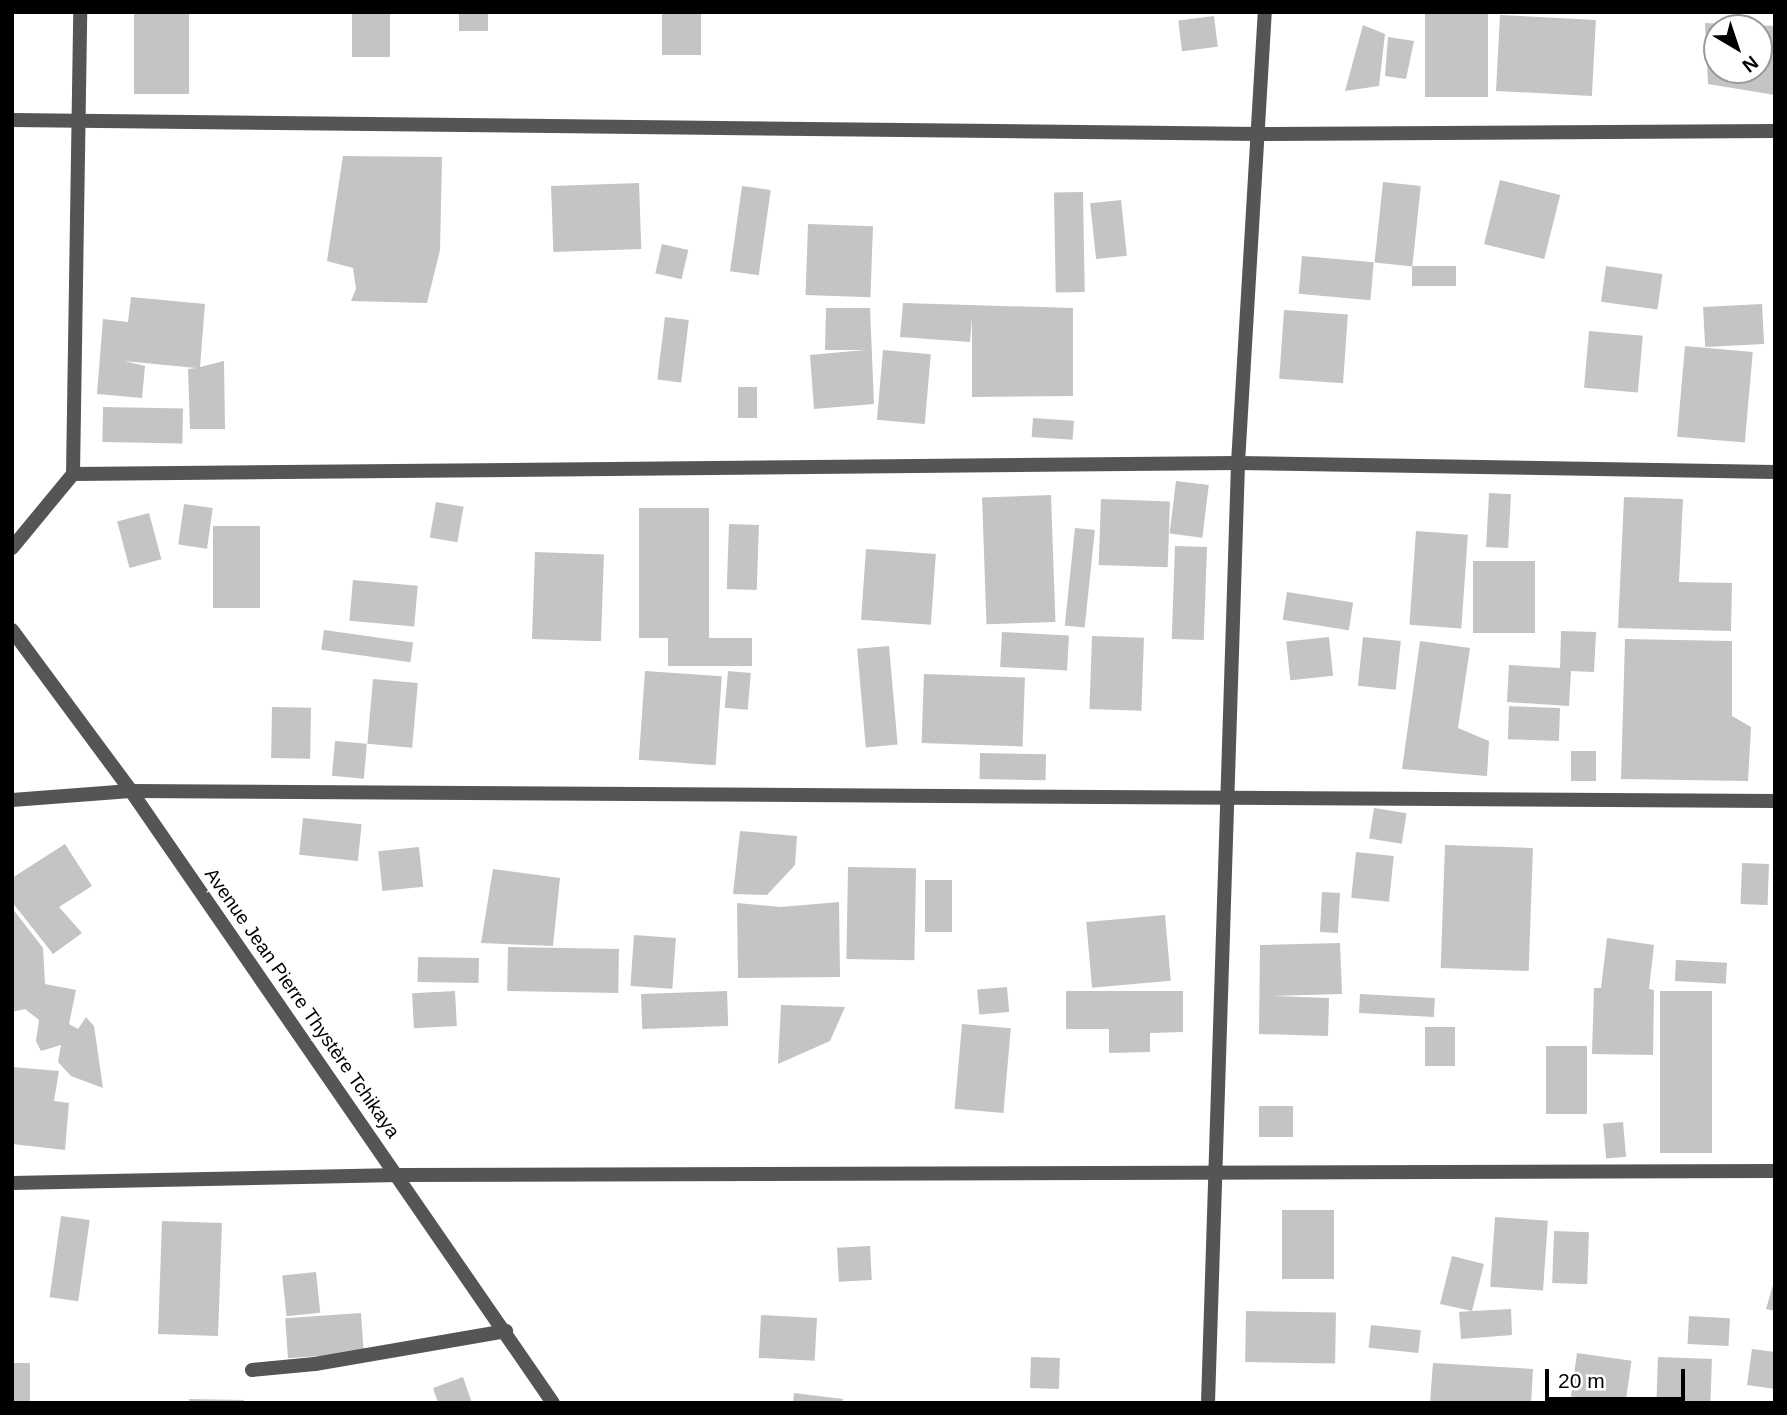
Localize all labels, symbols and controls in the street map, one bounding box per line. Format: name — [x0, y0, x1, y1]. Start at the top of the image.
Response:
north arrow — [1703, 14, 1773, 84]
text: N — [1738, 52, 1762, 77]
street label: Avenue Jean Pierre Thystère Tchikaya — [199, 863, 405, 1143]
scale bar — [1549, 1356, 1689, 1400]
text: 20 m — [1558, 1369, 1605, 1392]

